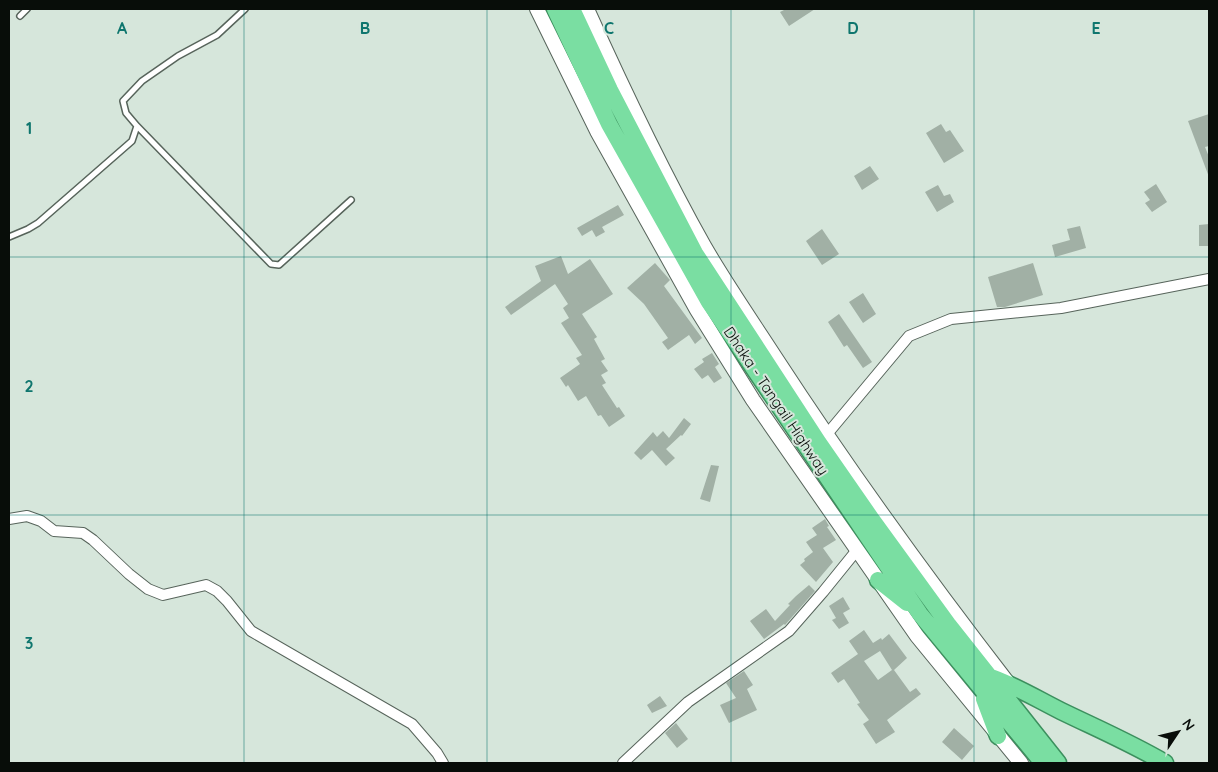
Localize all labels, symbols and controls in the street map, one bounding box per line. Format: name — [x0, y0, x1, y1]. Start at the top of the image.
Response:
text: A — [117, 18, 128, 38]
text: B — [360, 18, 370, 38]
text: C — [604, 18, 614, 38]
text: D — [847, 18, 859, 38]
text: E — [1091, 18, 1101, 38]
text: 1 — [26, 118, 32, 138]
street label: Dhaka - Tangail Highway — [720, 323, 833, 478]
text: 2 — [24, 376, 34, 396]
text: 3 — [25, 633, 33, 653]
north arrow — [1153, 707, 1203, 757]
text: N — [1178, 715, 1199, 734]

